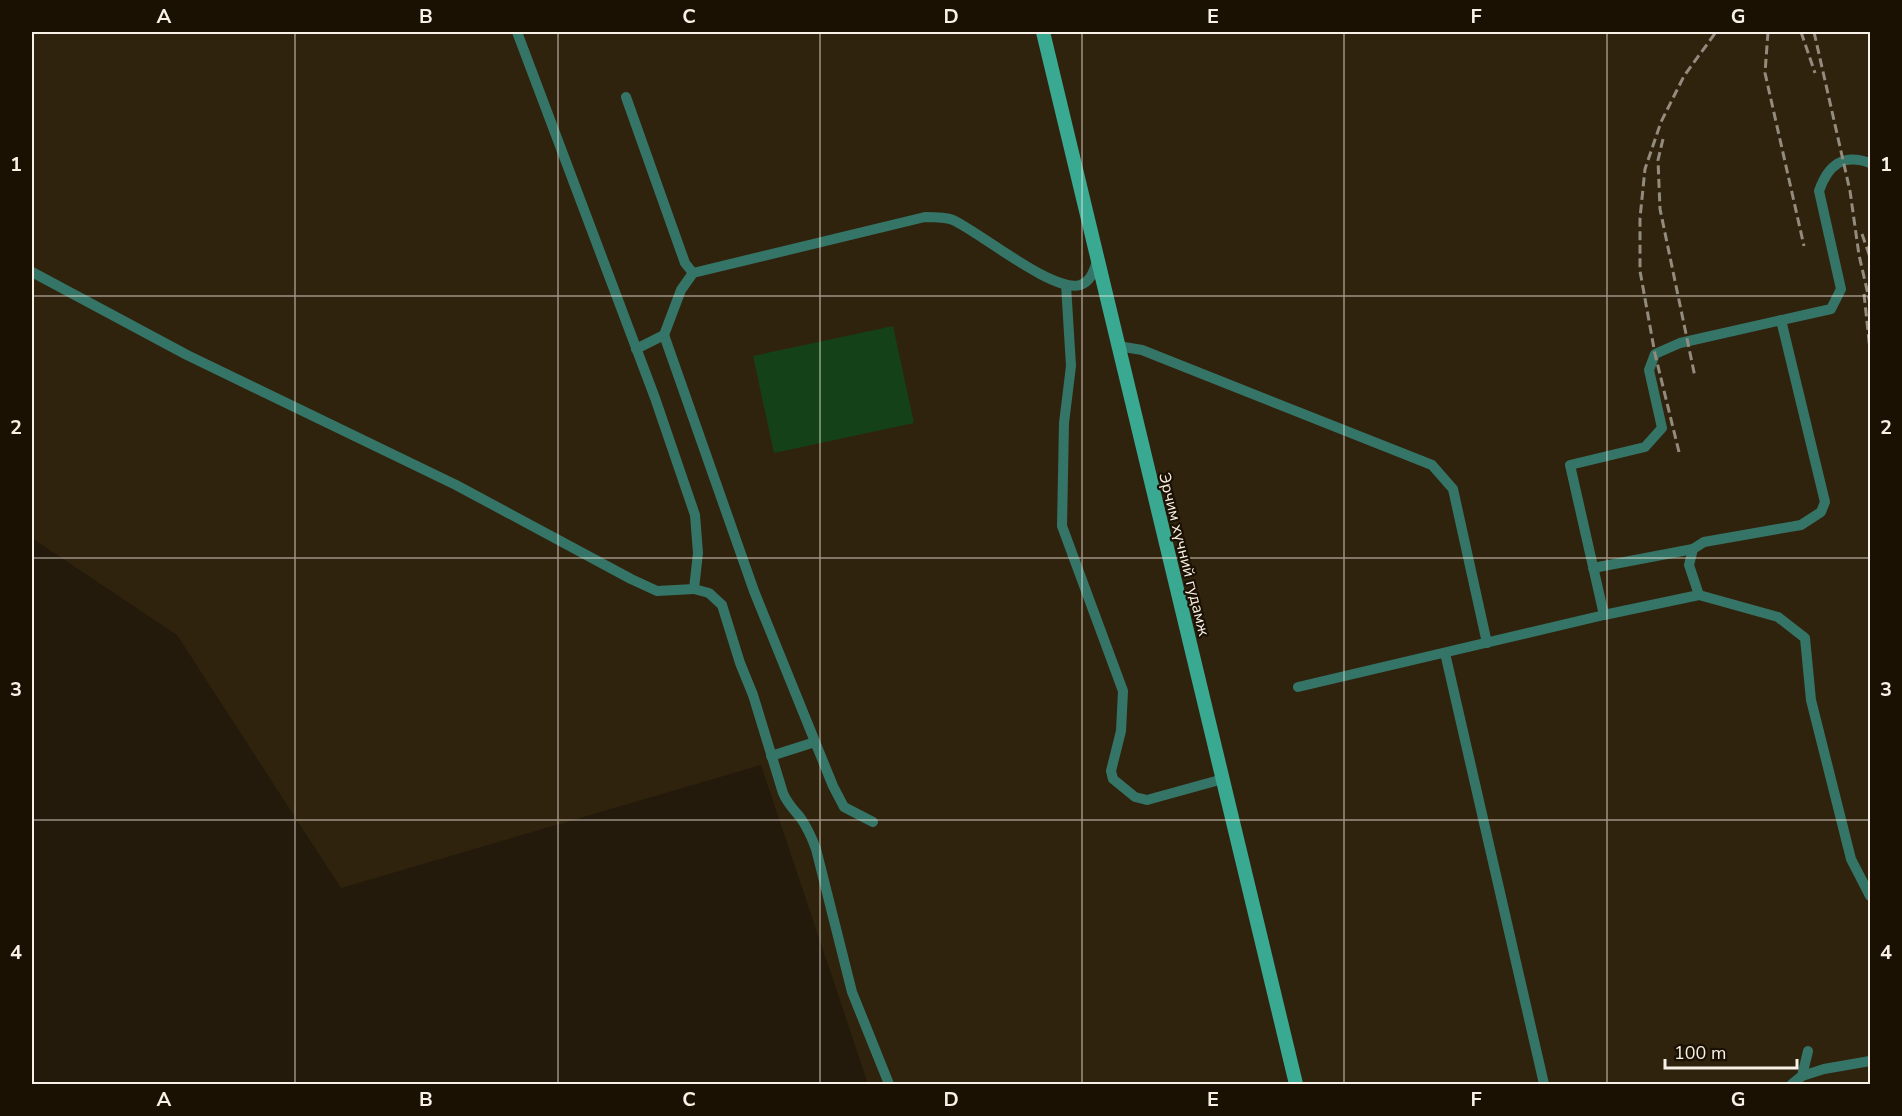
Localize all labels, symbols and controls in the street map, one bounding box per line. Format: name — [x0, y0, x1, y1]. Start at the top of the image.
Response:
text: A — [157, 3, 172, 30]
text: B — [419, 3, 433, 30]
text: C — [682, 3, 696, 30]
text: D — [943, 3, 959, 30]
text: E — [1207, 3, 1219, 30]
text: F — [1470, 3, 1482, 30]
text: G — [1731, 3, 1745, 30]
text: 1 — [10, 151, 22, 178]
text: 1 — [1880, 151, 1892, 178]
text: 2 — [10, 414, 22, 441]
text: 2 — [1880, 414, 1892, 441]
street label: Эрчим хүчний гудамж — [1153, 470, 1215, 638]
text: 3 — [10, 676, 22, 703]
text: 3 — [1880, 676, 1892, 703]
text: 4 — [10, 939, 22, 966]
text: 4 — [1880, 939, 1892, 966]
scale bar — [1665, 1032, 1797, 1070]
text: 100 m — [1674, 1041, 1726, 1065]
text: A — [157, 1086, 172, 1113]
text: B — [419, 1086, 433, 1113]
text: C — [682, 1086, 696, 1113]
text: D — [943, 1086, 959, 1113]
text: E — [1207, 1086, 1219, 1113]
text: F — [1470, 1086, 1482, 1113]
text: G — [1731, 1086, 1745, 1113]

